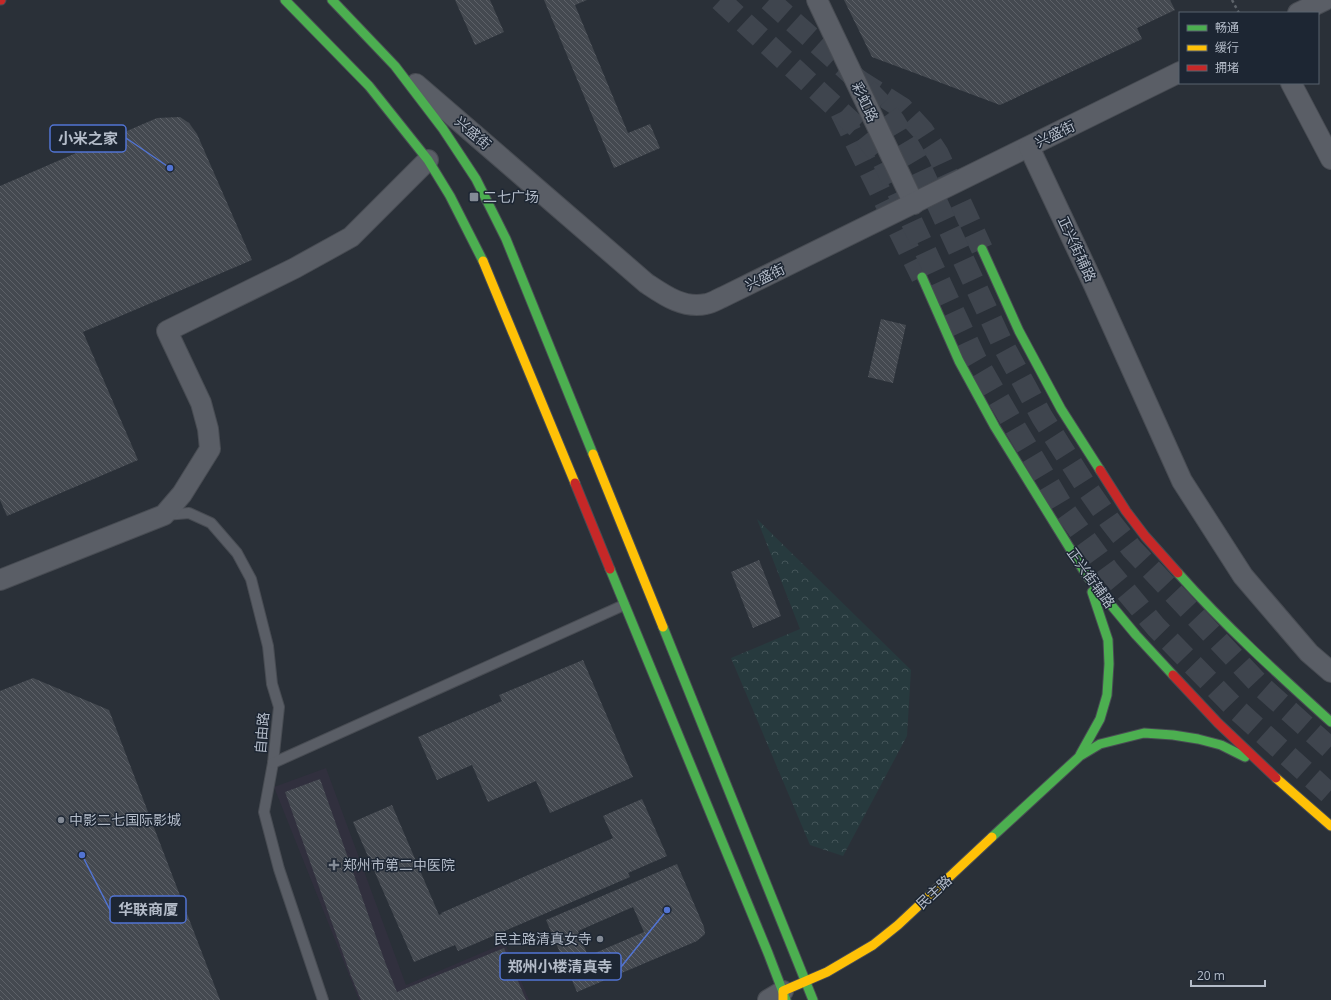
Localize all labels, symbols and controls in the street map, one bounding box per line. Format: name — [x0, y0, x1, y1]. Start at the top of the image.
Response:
legend — [1179, 12, 1319, 84]
text: 畅通 — [1215, 19, 1239, 36]
text: 缓行 — [1215, 39, 1239, 56]
text: 拥堵 — [1215, 59, 1239, 76]
street label: 彩虹路 — [848, 79, 883, 125]
street label: 兴盛街 — [451, 112, 495, 154]
street label: 兴盛街 — [1032, 116, 1078, 151]
callout: 小米之家 — [50, 125, 126, 152]
text: 小米之家 — [58, 128, 118, 148]
place label: 二七广场 — [483, 187, 539, 206]
marker: 二七广场 — [468, 191, 480, 203]
street label: 正兴街辅路 — [1054, 213, 1101, 285]
street label: 兴盛街 — [742, 259, 788, 294]
street label: 正兴街辅路 — [1063, 544, 1120, 612]
street label: 自由路 — [250, 711, 273, 755]
place label: 中影二七国际影城 — [69, 810, 181, 829]
marker: 中影二七国际影城 — [56, 815, 66, 825]
place label: 郑州市第二中医院 — [343, 855, 455, 874]
marker: 郑州市第二中医院 — [328, 859, 340, 871]
street label: 民主路 — [912, 870, 955, 913]
callout: 华联商厦 — [110, 896, 186, 923]
text: 华联商厦 — [118, 899, 178, 919]
place label: 民主路清真女寺 — [494, 929, 592, 948]
marker: 民主路清真女寺 — [595, 934, 605, 944]
callout: 郑州小楼清真寺 — [500, 953, 621, 980]
text: 郑州小楼清真寺 — [507, 956, 613, 976]
scale bar — [1191, 962, 1265, 988]
text: 20 m — [1197, 967, 1225, 984]

